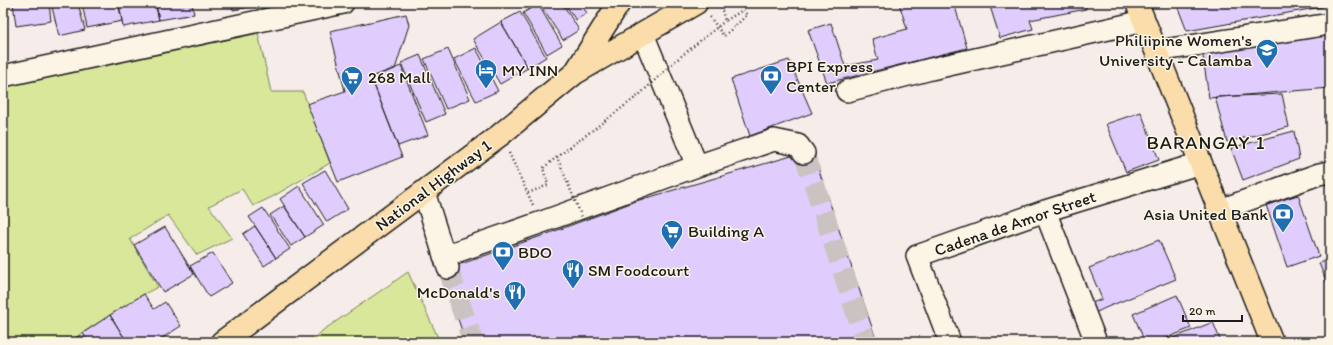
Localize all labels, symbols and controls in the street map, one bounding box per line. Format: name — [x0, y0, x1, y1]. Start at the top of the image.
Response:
place label: Philiipine Women's University - Calamba — [1099, 30, 1252, 70]
school or university icon: Philiipine Women's University - Calamba — [1254, 37, 1280, 70]
place label: BPI Express Center — [786, 56, 873, 96]
hotel icon: MY INN — [473, 57, 499, 90]
place label: MY INN — [502, 60, 558, 80]
bank icon: BPI Express Center — [758, 63, 784, 96]
supermarket icon: 268 Mall — [339, 64, 365, 97]
place label: 268 Mall — [368, 67, 431, 87]
district label: BARANGAY 1 — [1147, 131, 1265, 154]
street label: National Highway 1 — [371, 135, 495, 235]
street label: Cadena de Amor Street — [932, 186, 1099, 260]
bank icon: Asia United Bank — [1270, 201, 1296, 234]
place label: Asia United Bank — [1143, 204, 1268, 224]
supermarket icon: Building A — [659, 218, 685, 251]
place label: Building A — [688, 221, 764, 241]
bank icon: BDO — [490, 239, 516, 272]
place label: BDO — [518, 242, 552, 262]
restaurant icon: SM Foodcourt — [560, 257, 586, 290]
place label: SM Foodcourt — [588, 260, 689, 280]
restaurant icon: McDonald's — [502, 279, 528, 312]
place label: McDonald's — [417, 282, 500, 302]
scale bar — [1183, 297, 1242, 323]
text: 20 m — [1189, 304, 1216, 318]

